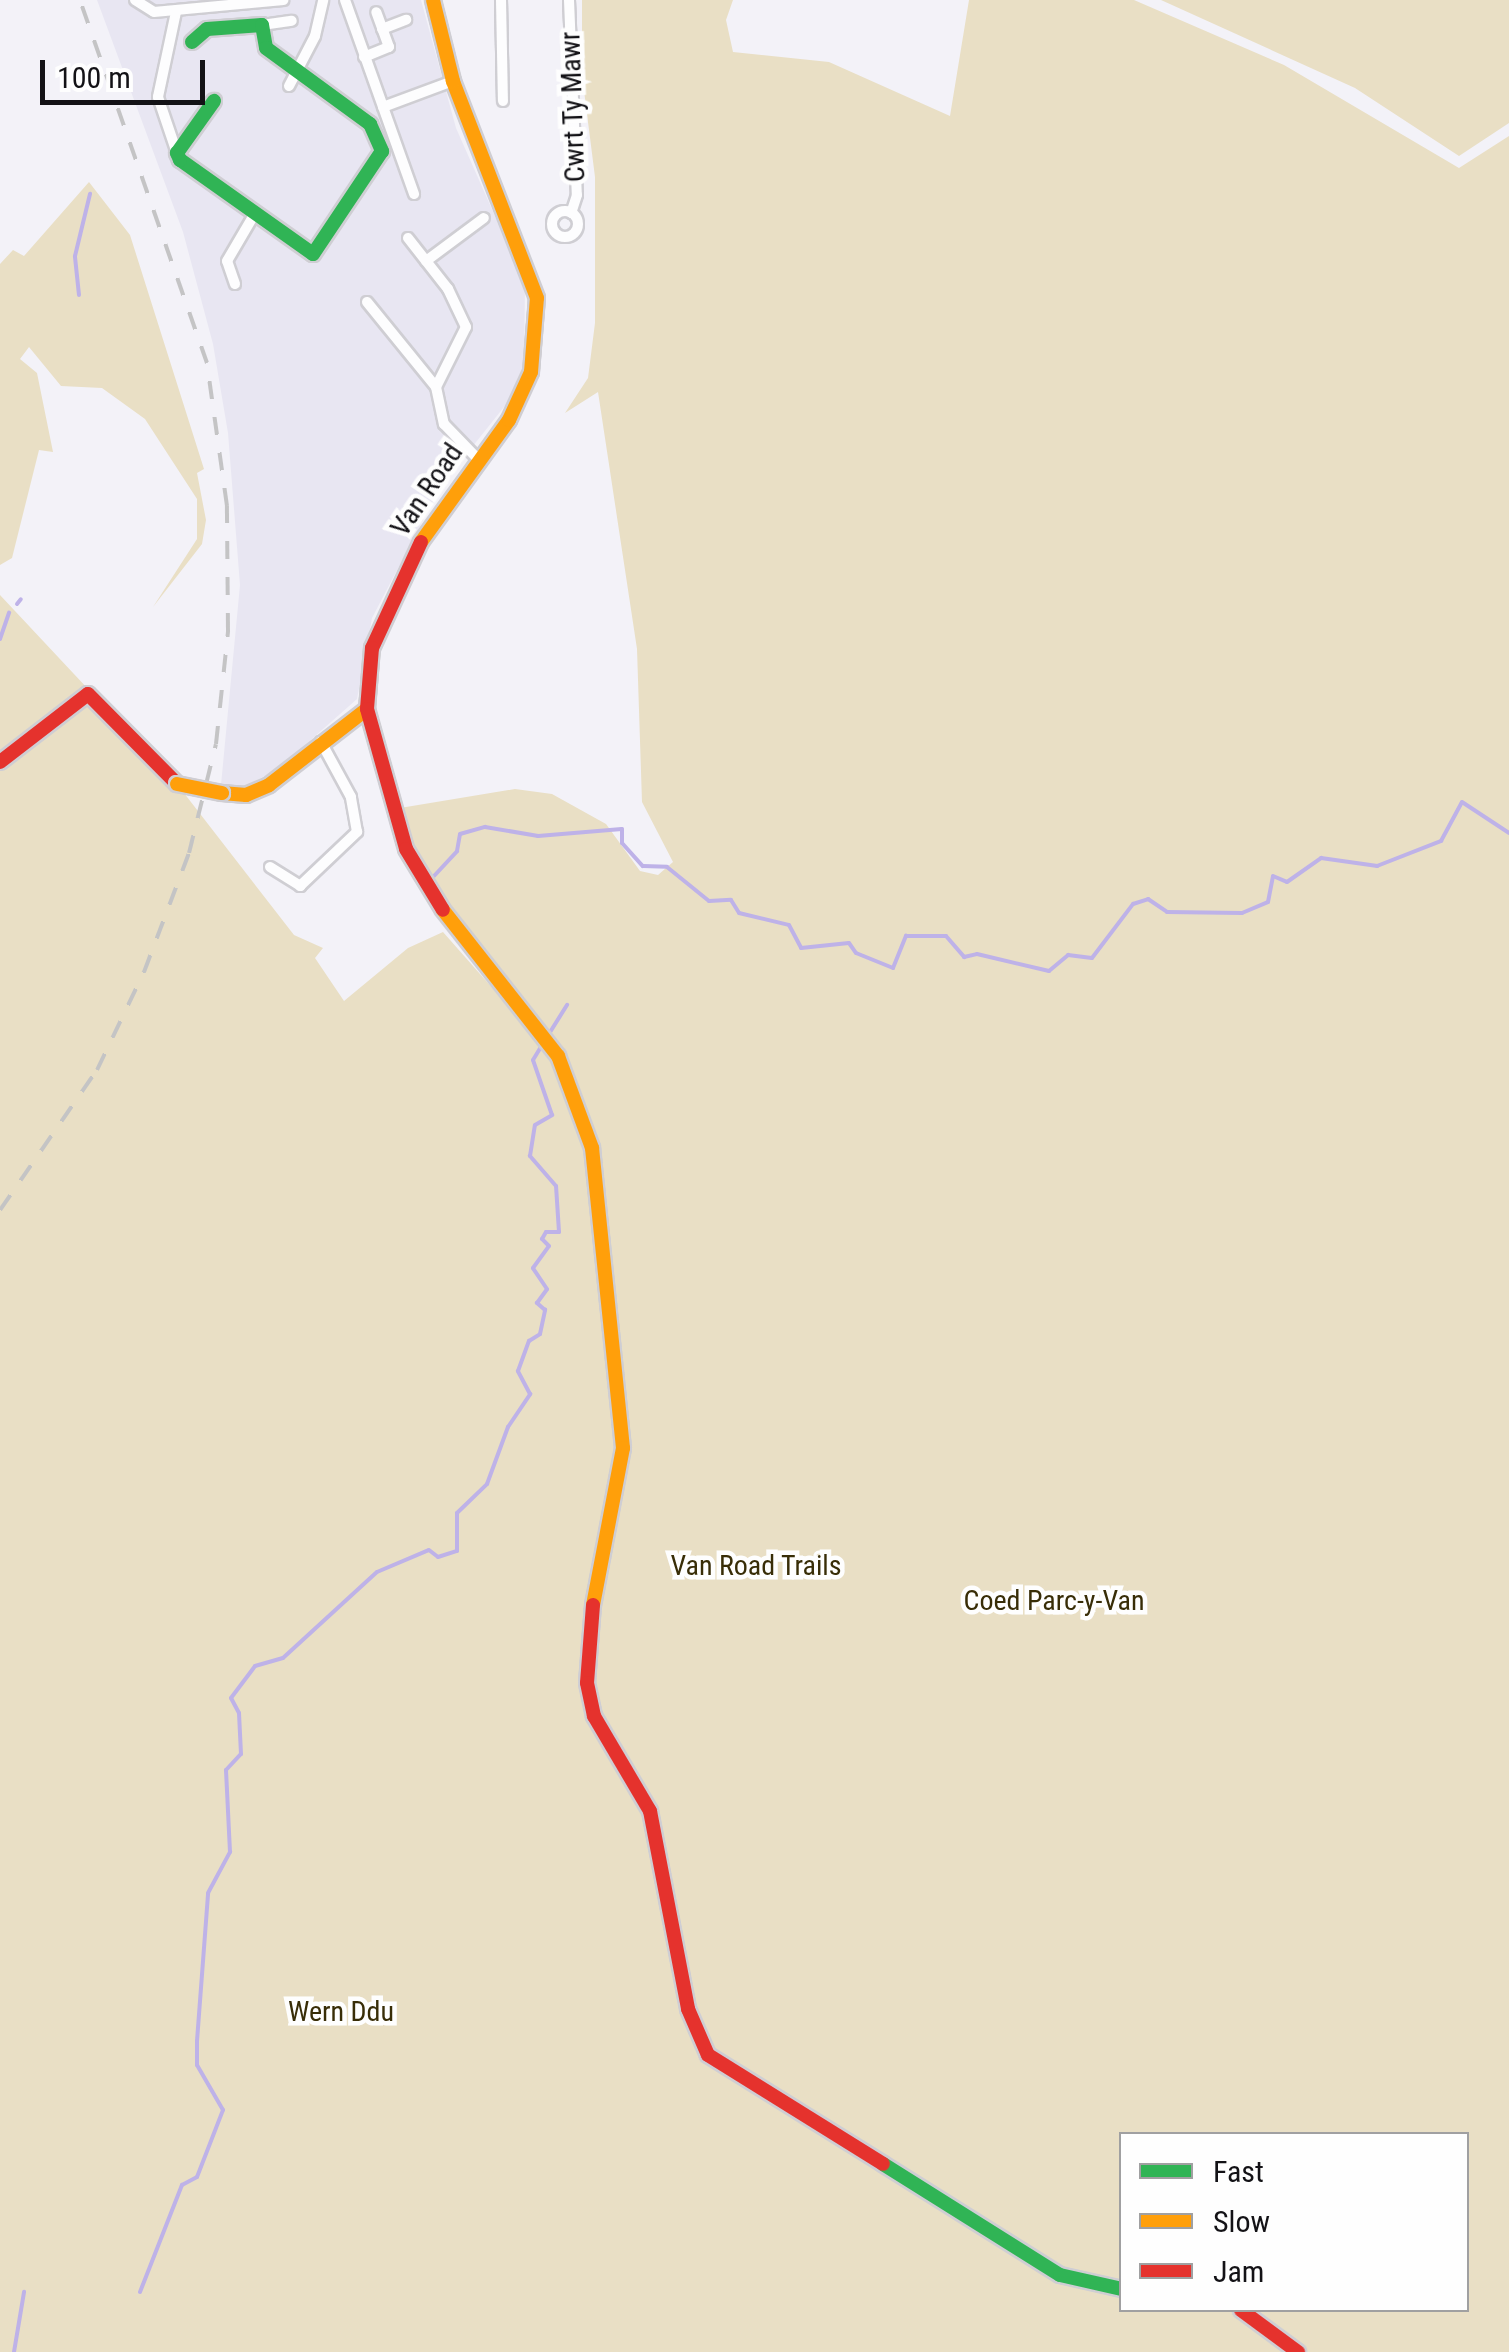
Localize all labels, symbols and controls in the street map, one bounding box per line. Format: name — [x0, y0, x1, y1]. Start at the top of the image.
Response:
street label: Cwrt Ty Mawr — [554, 31, 592, 183]
scale bar — [45, 40, 210, 102]
text: 100 m — [57, 60, 131, 95]
street label: Van Road — [384, 437, 470, 543]
park label: Van Road Trails — [670, 1549, 842, 1583]
park label: Coed Parc-y-Van — [964, 1584, 1144, 1618]
park label: Wern Ddu — [288, 1995, 394, 2029]
legend — [1119, 2132, 1469, 2312]
text: Fast — [1213, 2154, 1264, 2189]
text: Slow — [1213, 2204, 1270, 2239]
text: Jam — [1213, 2254, 1264, 2289]

